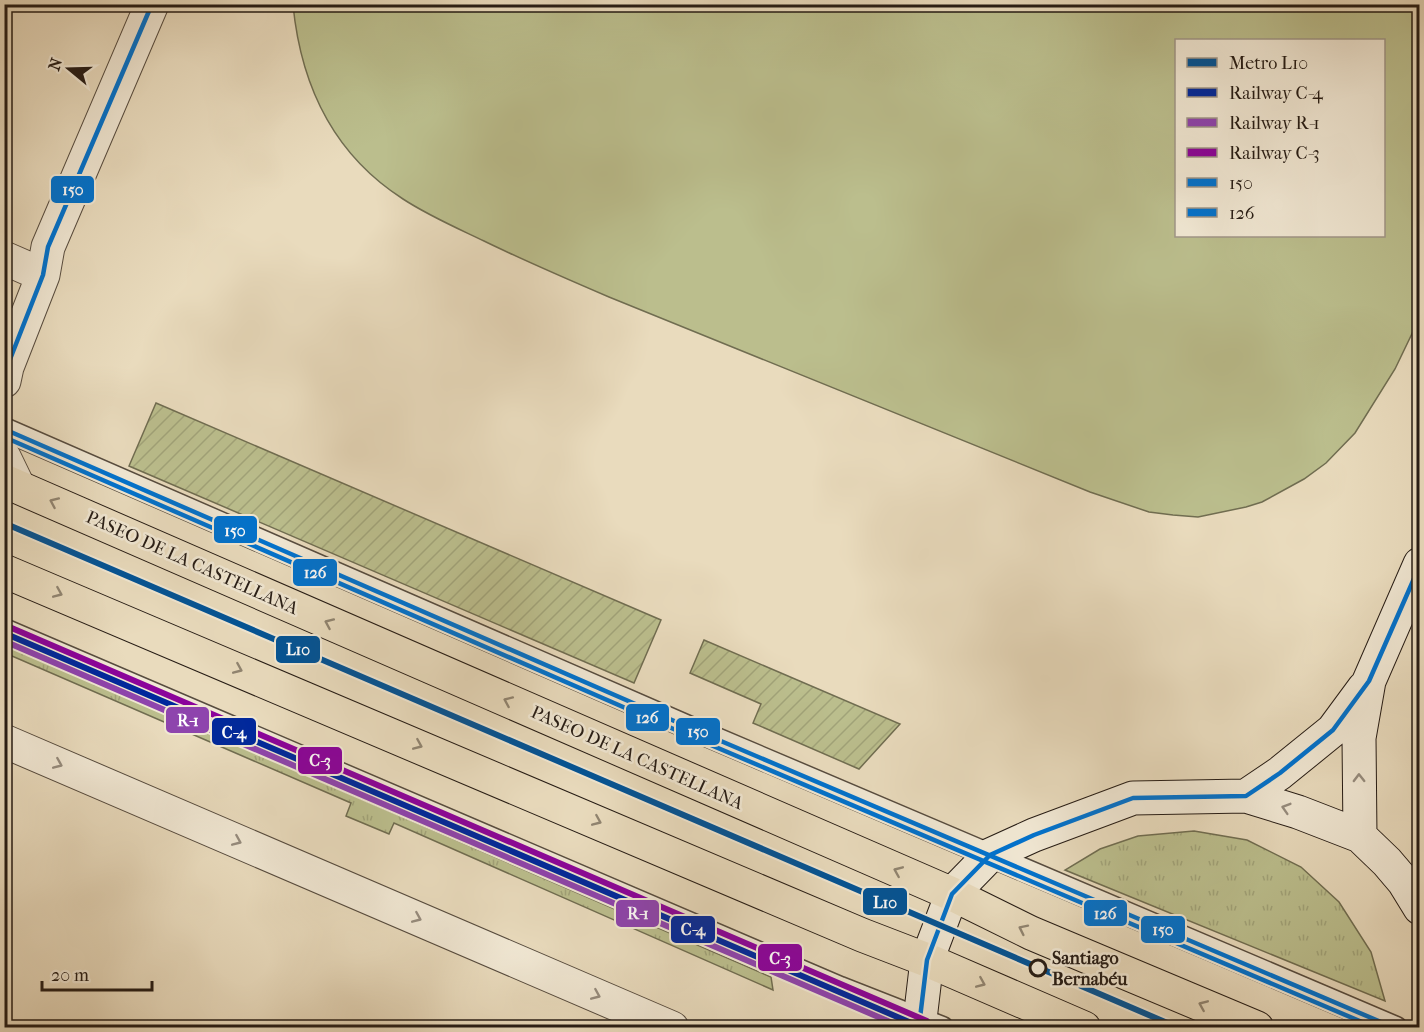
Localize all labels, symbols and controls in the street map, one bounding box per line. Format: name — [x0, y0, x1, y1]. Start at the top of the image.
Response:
north arrow — [39, 39, 99, 99]
legend — [1175, 39, 1385, 237]
text: Metro L10 — [1229, 53, 1308, 74]
text: N — [44, 55, 67, 73]
text: Railway C-4 — [1229, 83, 1323, 104]
text: Railway R-1 — [1229, 113, 1320, 134]
text: Railway C-3 — [1229, 143, 1320, 164]
text: 150 — [1229, 173, 1253, 194]
line badge: 150 — [50, 175, 95, 204]
text: 150 — [62, 180, 84, 199]
text: 126 — [1229, 203, 1255, 224]
one-way arrow — [50, 497, 61, 509]
street label: PASEO DE LA CASTELLANA — [83, 507, 302, 620]
line badge: 150 — [213, 515, 258, 544]
text: 150 — [224, 521, 246, 540]
line badge: 126 — [292, 558, 338, 587]
text: 126 — [304, 563, 327, 582]
one-way arrow — [52, 586, 63, 598]
one-way arrow — [324, 618, 335, 630]
line badge: L10 — [275, 635, 321, 664]
text: L10 — [286, 640, 310, 659]
one-way arrow — [232, 662, 243, 674]
one-way arrow — [503, 696, 514, 708]
street label: PASEO DE LA CASTELLANA — [528, 702, 747, 815]
line badge: 126 — [625, 703, 670, 732]
line badge: R-1 — [165, 706, 210, 734]
text: 126 — [636, 708, 659, 727]
text: R-1 — [177, 711, 199, 730]
line badge: C-4 — [211, 717, 257, 746]
line badge: 150 — [675, 717, 721, 746]
text: 150 — [687, 722, 709, 741]
text: C-4 — [222, 723, 248, 743]
one-way arrow — [411, 738, 422, 750]
line badge: C-3 — [297, 746, 343, 775]
text: C-3 — [309, 751, 331, 771]
one-way arrow — [52, 757, 63, 769]
one-way arrow — [1353, 773, 1365, 782]
one-way arrow — [1281, 803, 1292, 815]
one-way arrow — [591, 814, 602, 826]
one-way arrow — [231, 834, 242, 846]
one-way arrow — [893, 866, 904, 878]
line badge: L10 — [862, 887, 908, 916]
text: L10 — [873, 893, 897, 912]
line badge: R-1 — [615, 899, 660, 928]
line badge: 126 — [1083, 899, 1128, 927]
text: R-1 — [627, 904, 649, 923]
text: 126 — [1094, 904, 1117, 923]
one-way arrow — [410, 911, 421, 923]
line badge: C-4 — [670, 915, 716, 944]
line badge: 150 — [1140, 915, 1186, 944]
text: C-4 — [681, 920, 707, 940]
text: 150 — [1152, 920, 1174, 939]
one-way arrow — [1019, 925, 1030, 936]
line badge: C-3 — [757, 943, 803, 972]
place label: Santiago Bernabéu — [1052, 948, 1128, 990]
text: C-3 — [769, 949, 791, 969]
scale bar — [42, 954, 152, 992]
marker: Santiago Bernabéu — [1029, 959, 1047, 977]
text: 20 m — [51, 965, 89, 986]
one-way arrow — [975, 976, 986, 988]
one-way arrow — [590, 988, 601, 1000]
one-way arrow — [1198, 1000, 1209, 1012]

